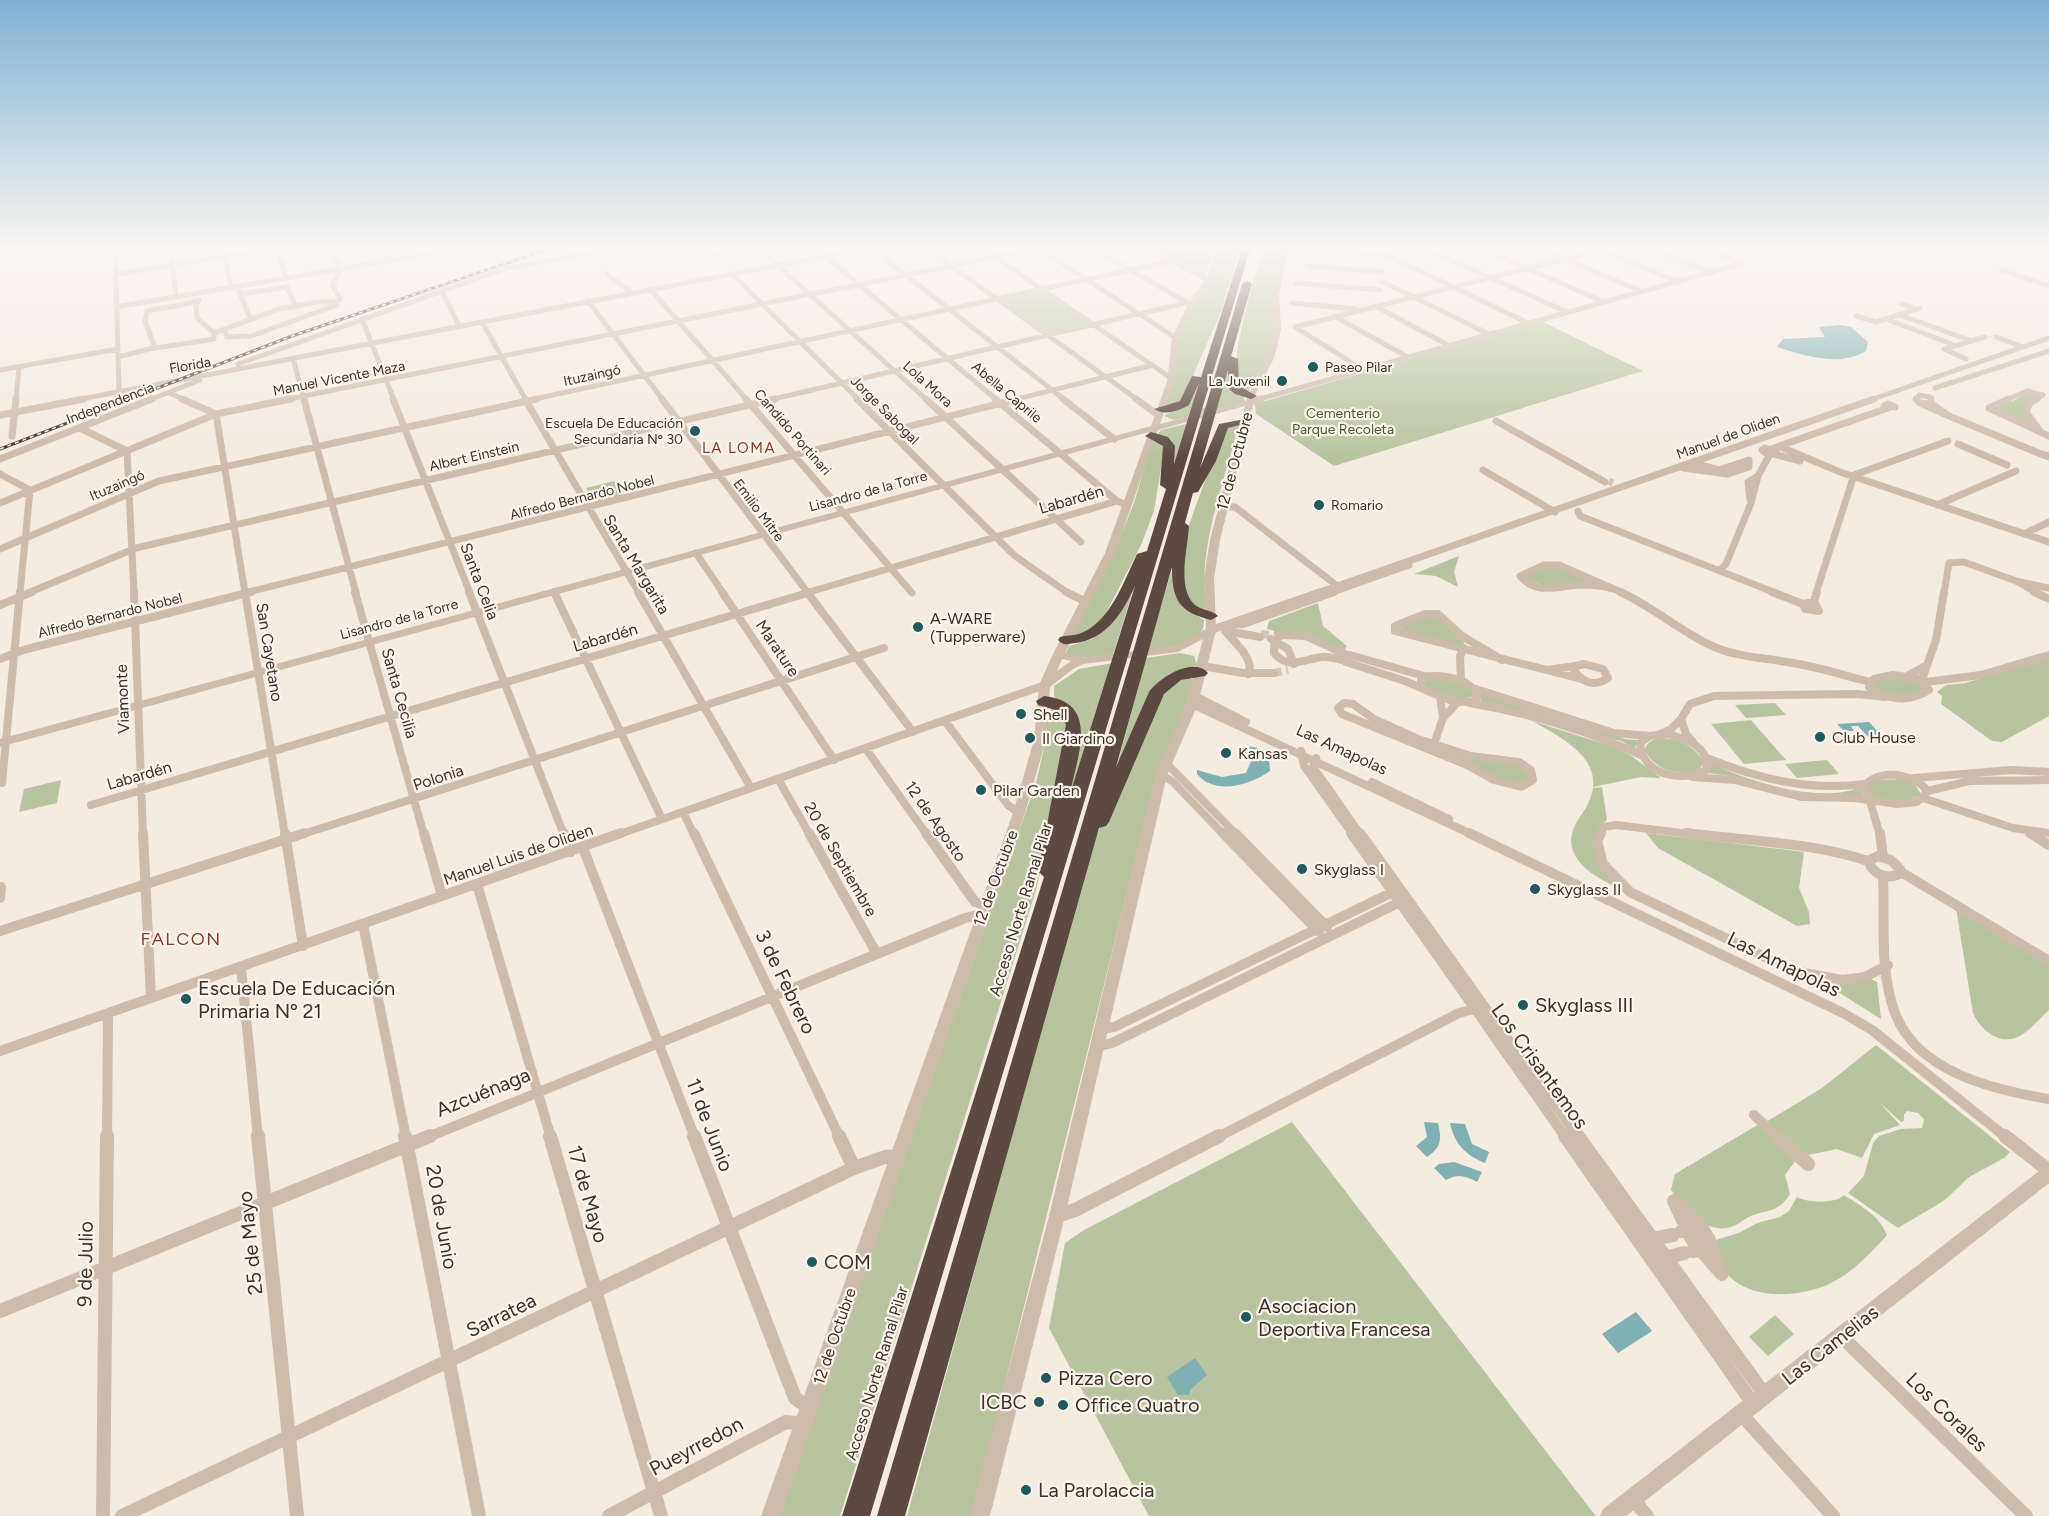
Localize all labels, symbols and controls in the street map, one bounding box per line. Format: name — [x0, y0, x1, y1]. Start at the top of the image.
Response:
street label: Florida — [168, 353, 212, 378]
street label: Manuel Vicente Maza — [272, 357, 407, 400]
street label: Lola Mora — [899, 358, 956, 411]
street label: Abella Caprile — [968, 358, 1045, 427]
place label: Paseo Pilar — [1325, 359, 1392, 376]
marker: Paseo Pilar — [1306, 360, 1320, 374]
street label: Ituzaingó — [562, 361, 622, 390]
street label: Jorge Sabogal — [847, 373, 922, 448]
place label: La Juvenil — [1208, 373, 1270, 390]
marker: La Juvenil — [1275, 374, 1289, 388]
street label: Independencia — [64, 379, 157, 428]
street label: Candido Portinari — [751, 386, 835, 479]
park label: Cementerio Parque Recoleta — [1292, 405, 1394, 438]
street label: 12 de Octubre — [1212, 410, 1257, 512]
street label: Manuel de Oliden — [1674, 410, 1782, 463]
place label: Escuela De Educación Secundaria Nº 30 — [545, 415, 683, 448]
marker: Escuela De Educación Secundaria Nº 30 — [688, 424, 702, 438]
street label: Albert Einstein — [428, 438, 521, 475]
district label: LA LOMA — [702, 439, 776, 457]
street label: Ituzaingó — [87, 466, 147, 505]
street label: Lisandro de la Torre — [807, 467, 929, 515]
street label: Alfredo Bernardo Nobel — [508, 471, 656, 524]
street label: Emilio Mitre — [730, 476, 788, 545]
street label: Labardén — [1037, 481, 1106, 518]
place label: Romario — [1331, 497, 1383, 514]
marker: Romario — [1312, 498, 1326, 512]
street label: Santa Margarita — [599, 511, 674, 618]
street label: Santa Celia — [456, 540, 503, 622]
street label: Alfredo Bernardo Nobel — [36, 589, 184, 642]
street label: Lisandro de la Torre — [338, 595, 460, 643]
street label: San Cayetano — [252, 601, 287, 703]
place label: A-WARE (Tupperware) — [930, 609, 1026, 646]
street label: Marature — [752, 616, 804, 680]
street label: Labardén — [571, 619, 640, 656]
marker: A-WARE (Tupperware) — [911, 620, 925, 634]
street label: Santa Cecilia — [378, 646, 421, 740]
street label: Viamonte — [112, 664, 133, 734]
place label: Shell — [1033, 705, 1068, 724]
marker: Shell — [1014, 707, 1028, 721]
street label: Las Amapolas — [1293, 720, 1390, 779]
place label: Club House — [1832, 728, 1916, 747]
place label: Il Giardino — [1042, 729, 1115, 748]
marker: Club House — [1813, 730, 1827, 744]
marker: Il Giardino — [1023, 731, 1037, 745]
place label: Kansas — [1238, 744, 1288, 763]
marker: Kansas — [1219, 746, 1233, 760]
street label: Labardén — [105, 757, 174, 794]
street label: Polonia — [410, 760, 466, 795]
street label: 12 de Agosto — [901, 777, 970, 865]
place label: Pilar Garden — [993, 781, 1080, 800]
marker: Pilar Garden — [974, 783, 988, 797]
street label: 20 de Septiembre — [800, 799, 881, 920]
street label: Acceso Norte Ramal Pilar — [985, 819, 1056, 998]
street label: Manuel Luis de Oliden — [441, 820, 595, 889]
street label: 12 de Octubre — [969, 827, 1022, 929]
place label: Skyglass I — [1314, 860, 1384, 879]
marker: Skyglass I — [1295, 862, 1309, 876]
place label: Skyglass II — [1547, 880, 1621, 899]
marker: Skyglass II — [1528, 882, 1542, 896]
street label: 3 de Febrero — [750, 926, 822, 1038]
street label: Las Amapolas — [1723, 926, 1845, 1002]
district label: FALCON — [140, 928, 222, 950]
place label: Escuela De Educación Primaria Nº 21 — [198, 976, 395, 1023]
marker: Escuela De Educación Primaria Nº 21 — [179, 992, 193, 1006]
place label: Skyglass III — [1535, 993, 1633, 1017]
marker: Skyglass III — [1516, 998, 1530, 1012]
street label: Los Crisantemos — [1486, 999, 1594, 1133]
street label: Azcuénaga — [432, 1062, 534, 1122]
street label: 11 de Junio — [681, 1075, 739, 1175]
street label: 17 de Mayo — [563, 1142, 613, 1246]
street label: 20 de Junio — [421, 1163, 463, 1271]
street label: 25 de Mayo — [233, 1190, 267, 1296]
street label: 9 de Julio — [72, 1221, 98, 1307]
place label: COM — [824, 1250, 871, 1274]
marker: COM — [805, 1255, 819, 1269]
street label: Acceso Norte Ramal Pilar — [841, 1283, 912, 1462]
street label: 12 de Octubre — [809, 1285, 860, 1387]
street label: Sarratea — [462, 1288, 540, 1342]
place label: Asociacion Deportiva Francesa — [1258, 1294, 1430, 1341]
street label: Las Camelias — [1777, 1300, 1883, 1390]
marker: Asociacion Deportiva Francesa — [1239, 1310, 1253, 1324]
place label: Pizza Cero — [1058, 1366, 1153, 1390]
street label: Los Corales — [1901, 1367, 1993, 1457]
marker: Pizza Cero — [1039, 1371, 1053, 1385]
place label: ICBC — [981, 1390, 1027, 1414]
place label: Office Quatro — [1075, 1393, 1199, 1417]
marker: ICBC — [1032, 1395, 1046, 1409]
marker: Office Quatro — [1056, 1398, 1070, 1412]
street label: Pueyrredon — [645, 1411, 747, 1481]
place label: La Parolaccia — [1038, 1478, 1155, 1502]
marker: La Parolaccia — [1019, 1483, 1033, 1497]

